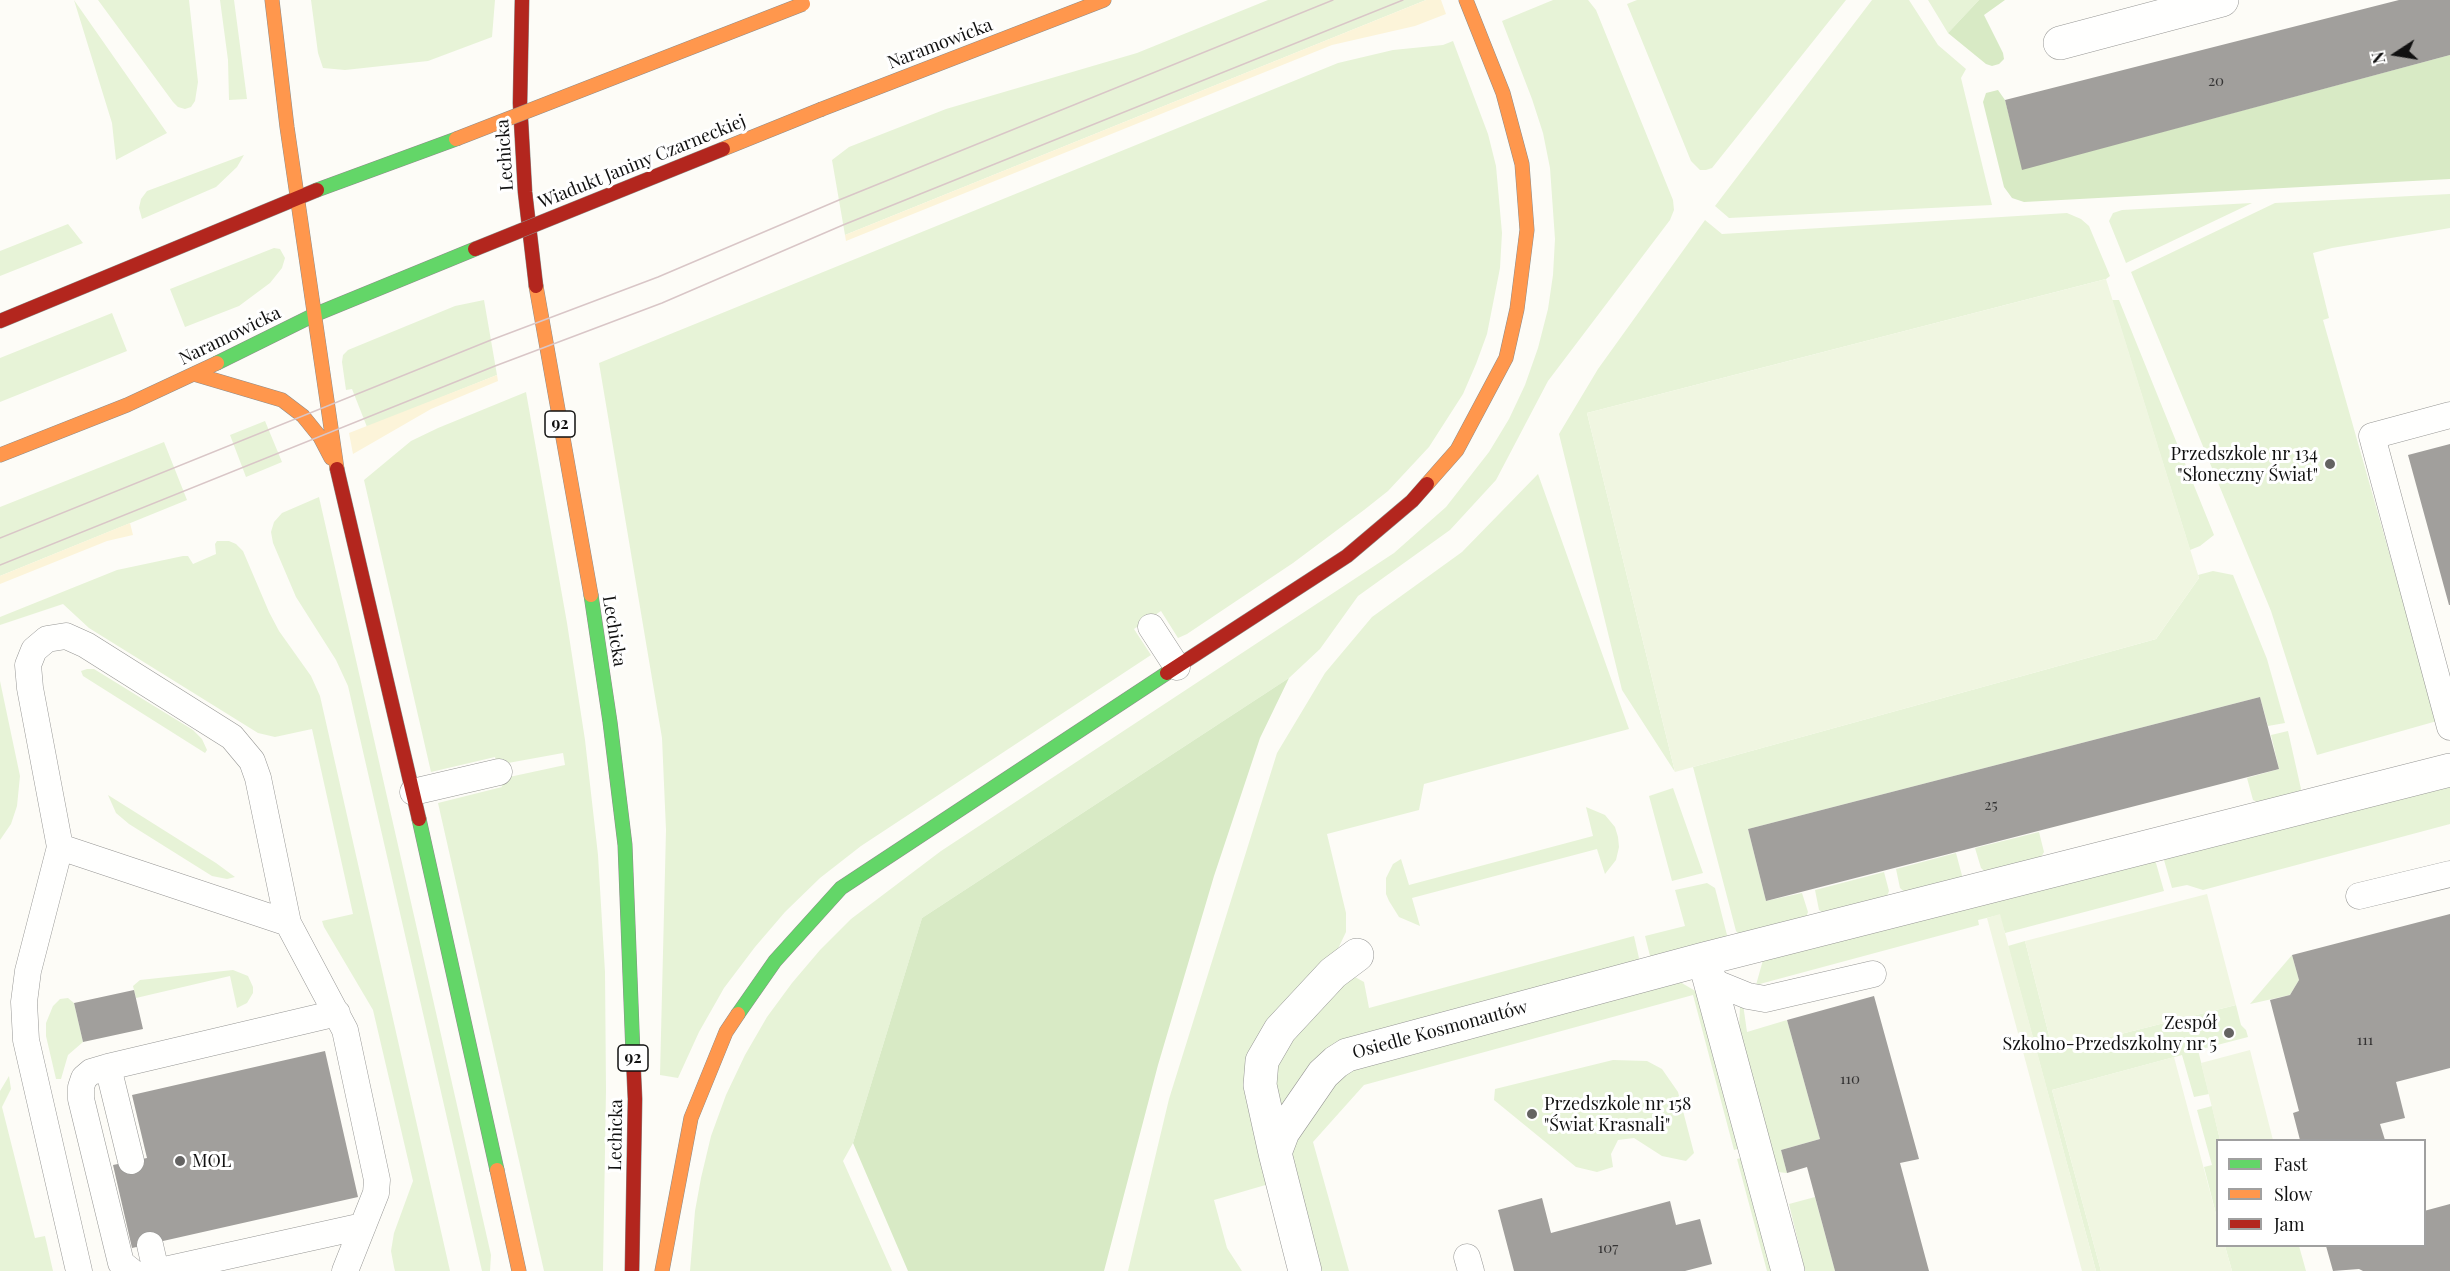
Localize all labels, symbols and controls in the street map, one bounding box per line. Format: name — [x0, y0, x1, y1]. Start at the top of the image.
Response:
street label: Naramowicka — [885, 14, 995, 74]
north arrow — [2366, 24, 2426, 84]
text: N — [2366, 50, 2389, 66]
house number: 20 — [2208, 72, 2224, 90]
street label: Wiadukt Janiny Czarneckiej — [535, 110, 749, 214]
street label: Lechicka — [492, 118, 518, 192]
street label: Naramowicka — [176, 302, 284, 370]
road number: 92 — [545, 411, 575, 437]
place label: Przedszkole nr 134 "Słoneczny Świat" — [2170, 443, 2318, 486]
marker: Przedszkole nr 134 "Słoneczny Świat" — [2323, 457, 2337, 471]
street label: Lechicka — [598, 594, 630, 668]
house number: 25 — [1984, 796, 1998, 814]
street label: Osiedle Kosmonautów — [1350, 996, 1530, 1064]
place label: Zespół Szkolno-Przedszkolny nr 5 — [2003, 1012, 2217, 1054]
marker: Zespół Szkolno-Przedszkolny nr 5 — [2222, 1026, 2236, 1040]
house number: 111 — [2357, 1031, 2373, 1049]
road number: 92 — [618, 1045, 648, 1071]
house number: 110 — [1840, 1070, 1860, 1088]
place label: Przedszkole nr 158 "Świat Krasnali" — [1544, 1093, 1691, 1136]
street label: Lechicka — [605, 1099, 627, 1171]
marker: Przedszkole nr 158 "Świat Krasnali" — [1525, 1107, 1539, 1121]
legend — [2216, 1139, 2426, 1247]
place label: MOL — [192, 1150, 231, 1172]
text: Fast — [2274, 1152, 2307, 1176]
marker: MOL — [173, 1154, 187, 1168]
text: Slow — [2274, 1182, 2312, 1206]
text: Jam — [2274, 1212, 2304, 1236]
house number: 107 — [1598, 1239, 1618, 1257]

